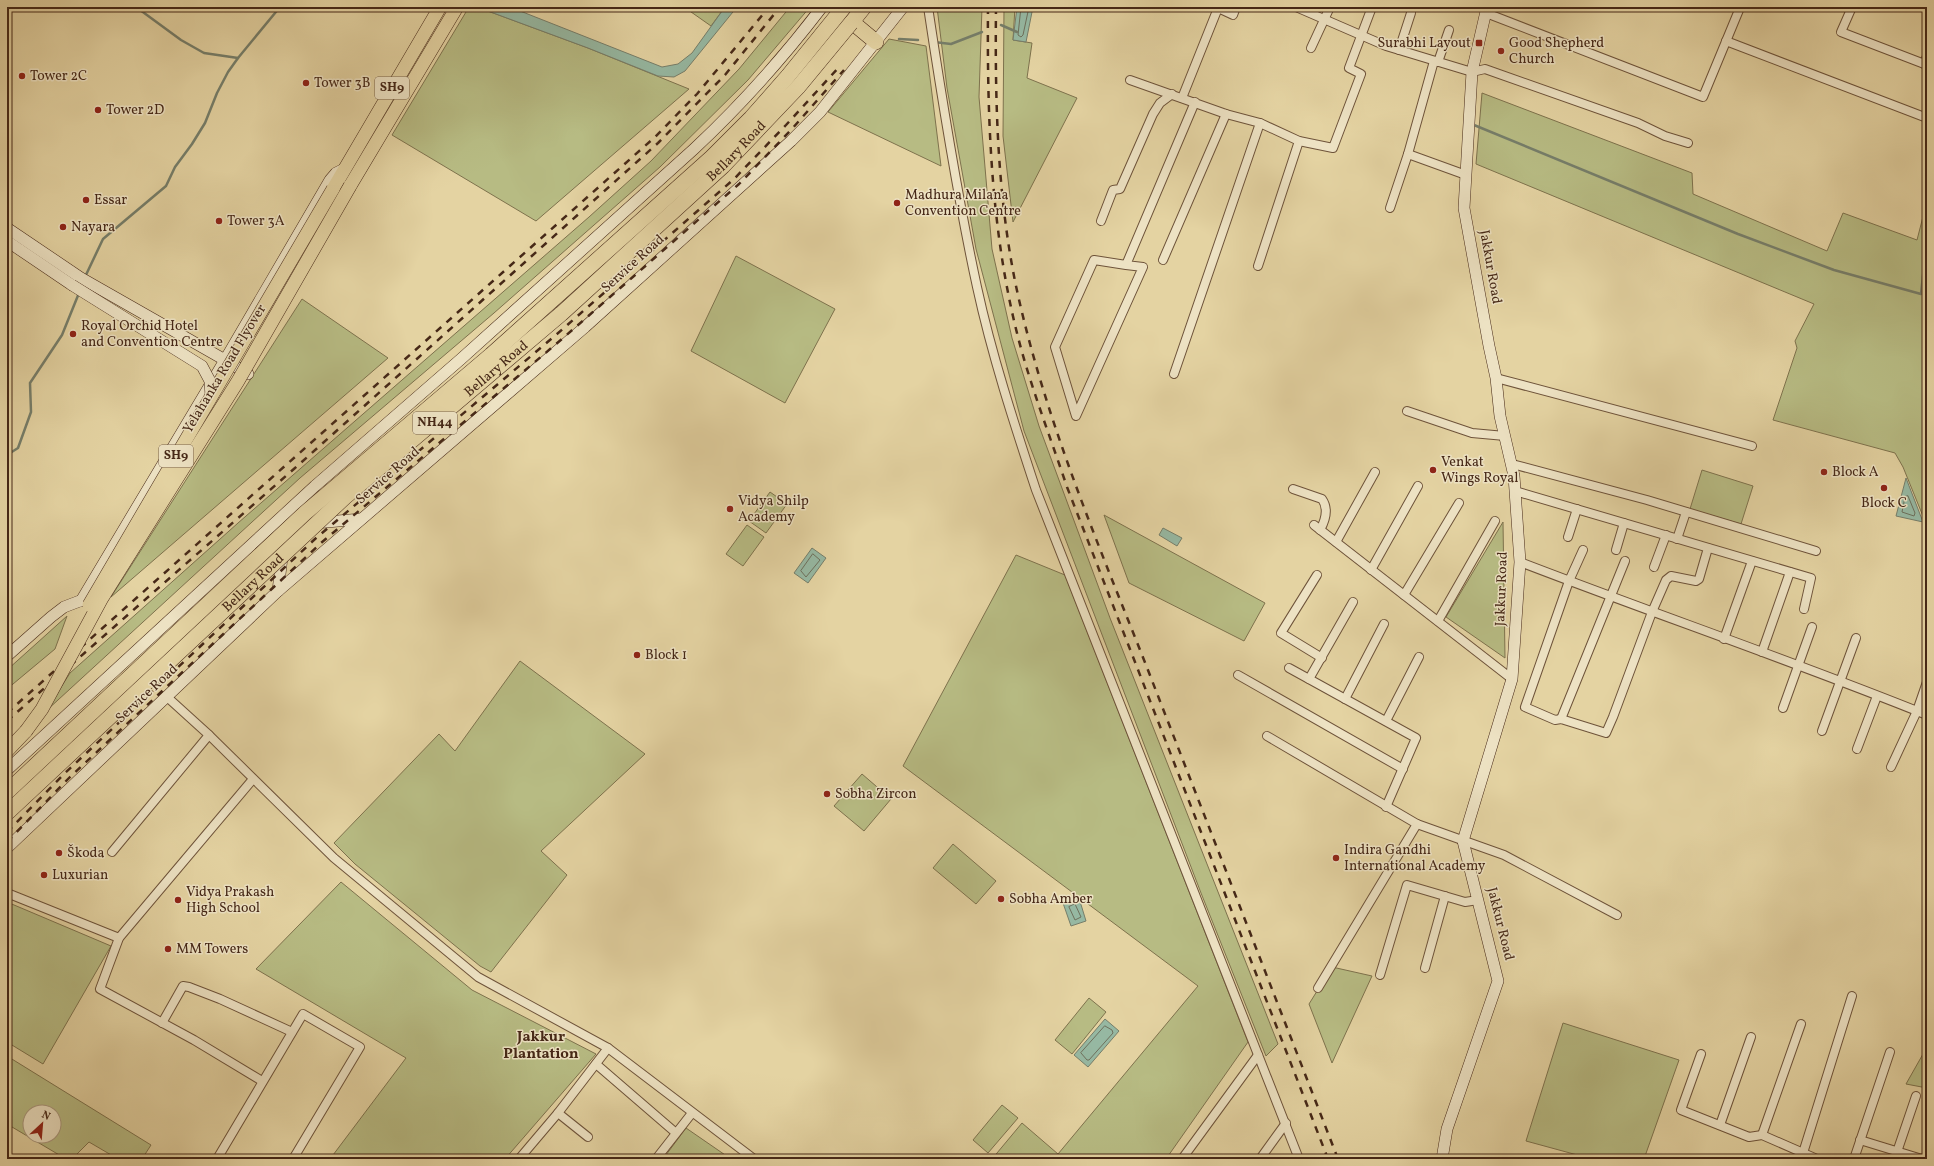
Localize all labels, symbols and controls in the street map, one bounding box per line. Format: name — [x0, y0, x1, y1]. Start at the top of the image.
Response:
place label: Surabhi Layout — [1378, 34, 1471, 53]
place label: Good Shepherd Church — [1509, 34, 1604, 69]
marker: Surabhi Layout — [1474, 38, 1484, 48]
marker: Good Shepherd Church — [1496, 46, 1506, 56]
place label: Tower 2C — [30, 67, 87, 86]
marker: Tower 2C — [17, 71, 27, 81]
place label: Tower 3B — [314, 74, 370, 93]
road number: SH9 — [375, 77, 409, 99]
marker: Tower 3B — [301, 78, 311, 88]
place label: Tower 2D — [106, 101, 164, 120]
marker: Tower 2D — [93, 105, 103, 115]
street label: Bellary Road — [702, 117, 771, 186]
place label: Madhura Milana Convention Centre — [905, 186, 1021, 221]
place label: Essar — [94, 191, 127, 210]
marker: Essar — [81, 195, 91, 205]
marker: Madhura Milana Convention Centre — [892, 198, 902, 208]
place label: Tower 3A — [227, 212, 285, 231]
marker: Tower 3A — [214, 216, 224, 226]
place label: Nayara — [71, 218, 115, 237]
marker: Nayara — [58, 222, 68, 232]
street label: Jakkur Road — [1474, 228, 1506, 306]
street label: Service Road — [597, 230, 669, 298]
street label: Yelahanka Road Flyover — [179, 301, 271, 437]
place label: Royal Orchid Hotel and Convention Centre — [81, 317, 223, 352]
marker: Royal Orchid Hotel and Convention Centre — [68, 329, 78, 339]
street label: Bellary Road — [460, 336, 532, 401]
road number: NH44 — [413, 412, 457, 434]
street label: Service Road — [352, 443, 424, 509]
road number: SH9 — [159, 445, 193, 467]
place label: Venkat Wings Royal — [1441, 453, 1518, 488]
place label: Block A — [1832, 463, 1879, 482]
marker: Venkat Wings Royal — [1428, 465, 1438, 475]
marker: Block A — [1819, 467, 1829, 477]
marker: Block C — [1879, 483, 1889, 493]
place label: Vidya Shilp Academy — [738, 492, 809, 527]
place label: Block C — [1861, 494, 1907, 513]
marker: Vidya Shilp Academy — [725, 504, 735, 514]
street label: Bellary Road — [218, 549, 288, 616]
street label: Jakkur Road — [1491, 551, 1513, 627]
place label: Block 1 — [645, 646, 687, 665]
marker: Block 1 — [632, 650, 642, 660]
street label: Service Road — [112, 660, 182, 728]
place label: Sobha Zircon — [835, 785, 917, 804]
marker: Sobha Zircon — [822, 789, 832, 799]
place label: Indira Gandhi International Academy — [1344, 841, 1486, 876]
place label: Škoda — [67, 844, 104, 863]
marker: Škoda — [54, 848, 64, 858]
marker: Indira Gandhi International Academy — [1331, 853, 1341, 863]
place label: Luxurian — [52, 866, 108, 885]
marker: Luxurian — [39, 870, 49, 880]
place label: Vidya Prakash High School — [186, 883, 274, 918]
street label: Jakkur Road — [1482, 885, 1518, 963]
place label: Sobha Amber — [1009, 890, 1092, 909]
marker: Sobha Amber — [996, 894, 1006, 904]
marker: Vidya Prakash High School — [173, 895, 183, 905]
place label: MM Towers — [176, 940, 248, 959]
marker: MM Towers — [163, 944, 173, 954]
district label: Jakkur Plantation — [503, 1027, 579, 1065]
north arrow — [22, 1104, 62, 1144]
text: N — [39, 1108, 53, 1125]

